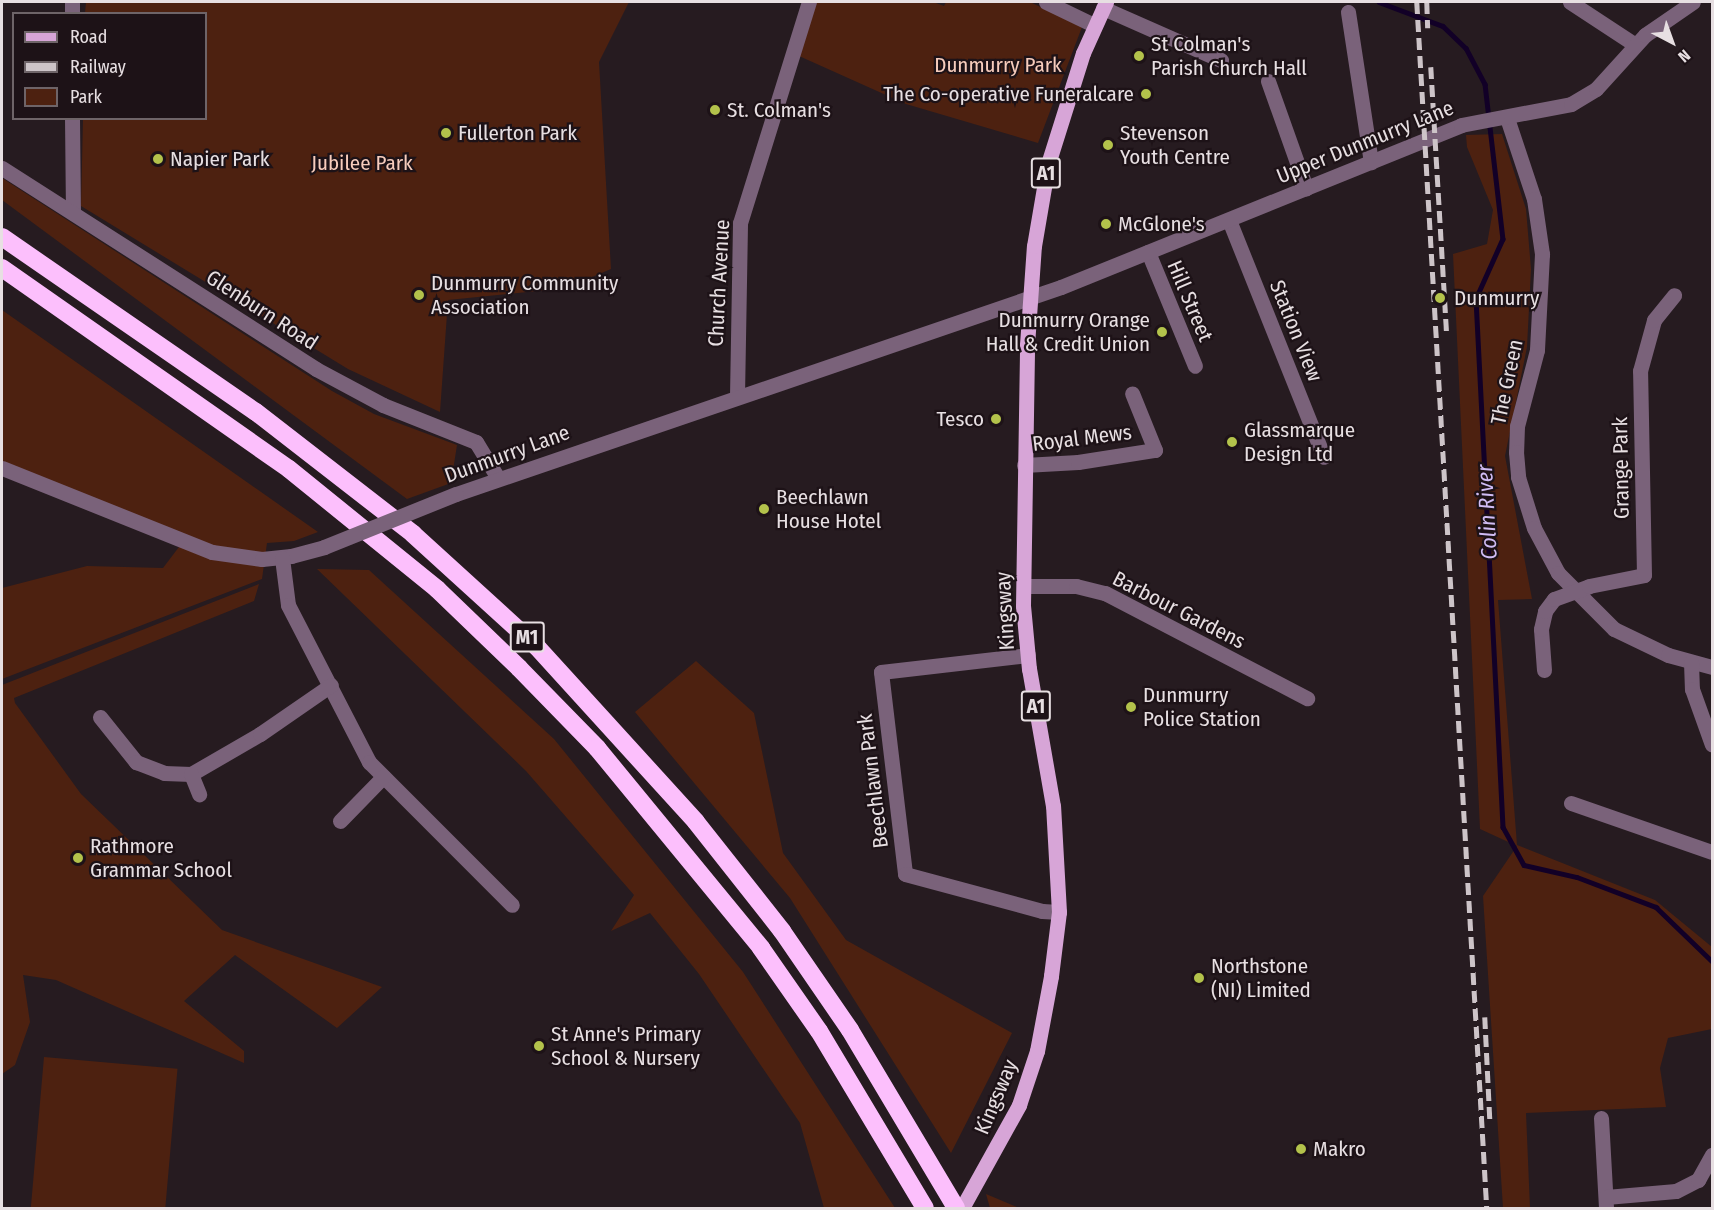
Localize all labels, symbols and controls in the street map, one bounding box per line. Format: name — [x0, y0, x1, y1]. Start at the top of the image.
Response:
legend — [12, 12, 207, 120]
north arrow — [1642, 12, 1702, 72]
text: Road — [70, 26, 107, 48]
place label: St Colman's Parish Church Hall — [1151, 31, 1307, 81]
text: N — [1674, 46, 1694, 66]
marker: St Colman's Parish Church Hall — [1132, 49, 1146, 63]
park label: Dunmurry Park — [934, 52, 1062, 78]
text: Railway — [70, 56, 126, 78]
place label: The Co-operative Funeralcare — [883, 81, 1134, 107]
text: Park — [70, 86, 102, 108]
marker: The Co-operative Funeralcare — [1139, 87, 1153, 101]
street label: Upper Dunmurry Lane — [1273, 95, 1457, 189]
place label: St. Colman's — [727, 97, 831, 123]
marker: St. Colman's — [708, 103, 722, 117]
place label: Fullerton Park — [458, 120, 577, 146]
place label: Stevenson Youth Centre — [1120, 120, 1230, 170]
marker: Fullerton Park — [439, 126, 453, 140]
marker: Stevenson Youth Centre — [1101, 138, 1115, 152]
place label: Napier Park — [170, 146, 269, 172]
park label: Jubilee Park — [311, 150, 413, 176]
marker: Napier Park — [151, 152, 165, 166]
road number: A1 — [1030, 156, 1062, 190]
place label: McGlone's — [1118, 211, 1205, 237]
marker: McGlone's — [1099, 217, 1113, 231]
street label: Church Avenue — [703, 219, 735, 347]
street label: Hill Street — [1162, 257, 1218, 345]
street label: Glenburn Road — [201, 265, 323, 355]
place label: Dunmurry Community Association — [431, 270, 618, 320]
street label: Station View — [1264, 277, 1328, 385]
place label: Dunmurry — [1454, 285, 1539, 311]
marker: Dunmurry Community Association — [412, 288, 426, 302]
marker: Dunmurry — [1431, 289, 1449, 307]
place label: Dunmurry Orange Hall & Credit Union — [986, 307, 1150, 357]
marker: Dunmurry Orange Hall & Credit Union — [1155, 325, 1169, 339]
street label: The Green — [1486, 337, 1528, 427]
place label: Tesco — [936, 406, 984, 432]
marker: Tesco — [989, 412, 1003, 426]
place label: Glassmarque Design Ltd — [1244, 417, 1355, 467]
street label: Grange Park — [1608, 417, 1634, 519]
street label: Royal Mews — [1031, 419, 1133, 457]
street label: Dunmurry Lane — [441, 420, 573, 488]
marker: Glassmarque Design Ltd — [1225, 435, 1239, 449]
water label: Colin River — [1471, 464, 1503, 560]
place label: Beechlawn House Hotel — [776, 484, 881, 534]
marker: Beechlawn House Hotel — [757, 502, 771, 516]
street label: Barbour Gardens — [1109, 566, 1249, 654]
street label: Kingsway — [990, 571, 1020, 651]
road number: M1 — [509, 620, 545, 654]
place label: Dunmurry Police Station — [1143, 682, 1261, 732]
road number: A1 — [1020, 689, 1052, 723]
marker: Dunmurry Police Station — [1124, 700, 1138, 714]
street label: Beechlawn Park — [852, 712, 894, 850]
place label: Rathmore Grammar School — [90, 833, 232, 883]
marker: Rathmore Grammar School — [71, 851, 85, 865]
place label: Northstone (NI) Limited — [1211, 953, 1311, 1003]
marker: Northstone (NI) Limited — [1192, 971, 1206, 985]
place label: St Anne's Primary School & Nursery — [551, 1021, 701, 1071]
marker: St Anne's Primary School & Nursery — [532, 1039, 546, 1053]
street label: Kingsway — [969, 1056, 1023, 1138]
place label: Makro — [1313, 1136, 1366, 1162]
marker: Makro — [1294, 1142, 1308, 1156]

